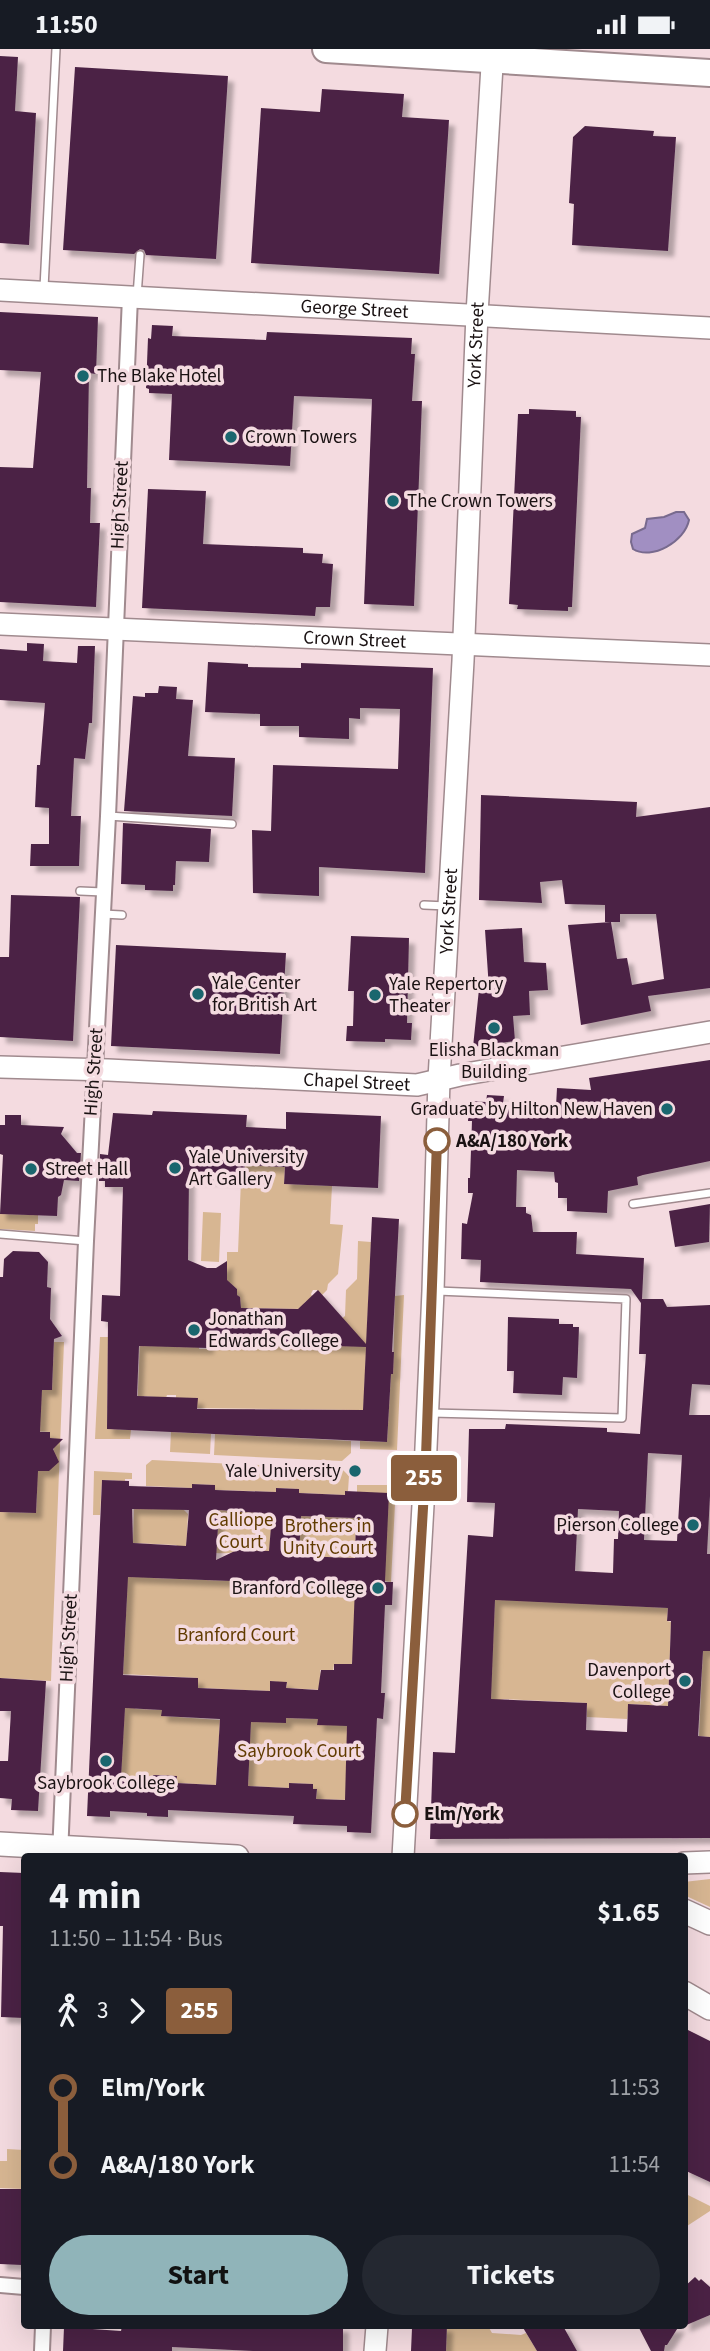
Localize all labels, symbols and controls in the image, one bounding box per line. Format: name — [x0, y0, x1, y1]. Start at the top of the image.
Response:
text: 11:50 — [35, 6, 98, 43]
street label: George Street — [300, 293, 410, 325]
street label: York Street — [460, 300, 491, 389]
place label: The Blake Hotel — [97, 363, 222, 390]
marker: The Blake Hotel — [75, 368, 91, 384]
place label: Crown Towers — [245, 424, 357, 451]
marker: Crown Towers — [223, 429, 239, 445]
street label: High Street — [104, 460, 136, 550]
place label: The Crown Towers — [407, 488, 553, 515]
marker: The Crown Towers — [385, 493, 401, 509]
street label: Crown Street — [303, 624, 407, 655]
street label: York Street — [433, 867, 465, 956]
place label: Yale Center for British Art — [211, 970, 318, 1019]
place label: Yale Repertory Theater — [388, 971, 504, 1020]
marker: Yale Center for British Art — [190, 986, 206, 1002]
marker: Yale Repertory Theater — [367, 987, 383, 1003]
marker: Elisha Blackman Building — [486, 1020, 502, 1036]
street label: High Street — [77, 1026, 111, 1117]
place label: Elisha Blackman Building — [429, 1037, 559, 1086]
street label: Chapel Street — [303, 1066, 411, 1098]
place label: Graduate by Hilton New Haven — [410, 1096, 653, 1123]
marker: Graduate by Hilton New Haven — [659, 1101, 675, 1117]
marker: A&A/180 York — [424, 1128, 450, 1154]
place label: A&A/180 York — [455, 1128, 569, 1155]
place label: Yale University Art Gallery — [188, 1144, 305, 1193]
place label: Street Hall — [45, 1156, 128, 1183]
marker: Yale University Art Gallery — [167, 1160, 183, 1176]
marker: Street Hall — [23, 1161, 39, 1177]
place label: Jonathan Edwards College — [208, 1306, 339, 1355]
marker: Jonathan Edwards College — [186, 1322, 202, 1338]
line badge: 255 — [384, 1455, 464, 1501]
place label: Yale University — [225, 1458, 341, 1485]
text: 255 — [405, 1460, 443, 1495]
marker: Yale University — [347, 1463, 363, 1479]
park label: Calliope Court — [208, 1507, 274, 1556]
place label: Pierson College — [556, 1512, 679, 1539]
park label: Brothers in Unity Court — [283, 1513, 374, 1562]
marker: Pierson College — [685, 1517, 701, 1533]
place label: Branford College — [232, 1575, 364, 1602]
marker: Branford College — [370, 1580, 386, 1596]
street label: High Street — [53, 1593, 85, 1683]
park label: Branford Court — [177, 1622, 296, 1649]
place label: Davenport College — [587, 1657, 672, 1706]
marker: Davenport College — [677, 1673, 693, 1689]
park label: Saybrook Court — [237, 1738, 361, 1765]
marker: Saybrook College — [98, 1753, 114, 1769]
place label: Saybrook College — [37, 1770, 175, 1797]
marker: Elm/York — [392, 1801, 418, 1827]
place label: Elm/York — [424, 1801, 501, 1828]
text: 4 min — [49, 1869, 141, 1923]
text: $1.65 — [597, 1894, 660, 1931]
text: 11:50 – 11:54 · Bus — [49, 1922, 223, 1955]
icon: walk — [49, 1992, 87, 2030]
icon: forward — [118, 1992, 156, 2030]
text: 255 — [180, 1993, 218, 2028]
text: 3 — [97, 1994, 108, 2027]
text: Elm/York — [101, 2069, 205, 2106]
text: 11:53 — [609, 2071, 660, 2104]
text: A&A/180 York — [101, 2146, 255, 2183]
text: 11:54 — [609, 2148, 660, 2181]
button: Start — [49, 2235, 348, 2315]
button: Tickets — [362, 2235, 660, 2315]

